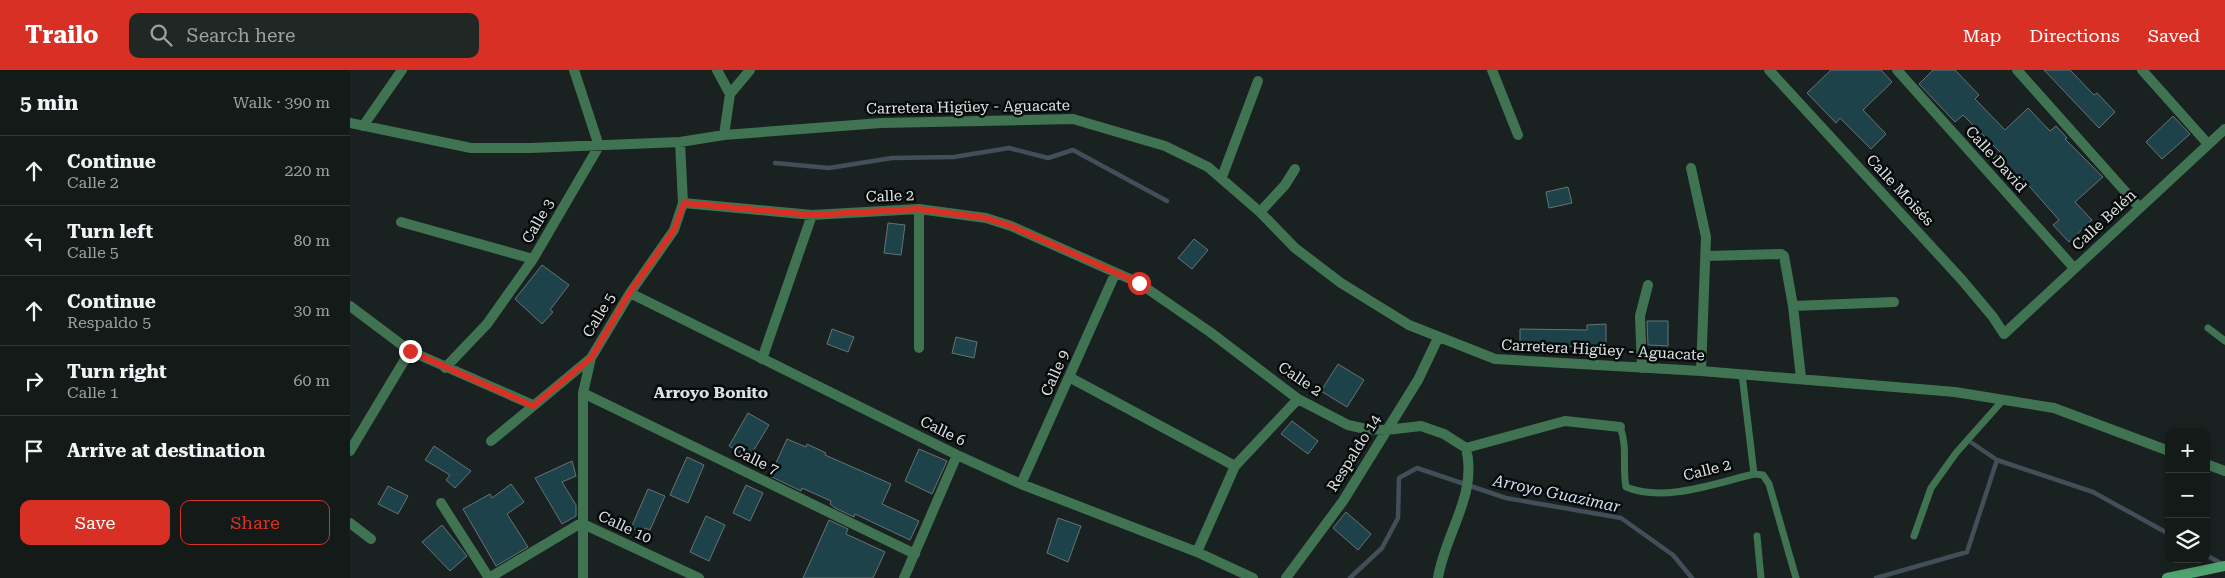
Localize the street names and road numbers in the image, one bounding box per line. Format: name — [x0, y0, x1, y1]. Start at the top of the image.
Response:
street label: Carretera Higüey - Aguacate — [866, 96, 1070, 118]
street label: Calle David — [1962, 122, 2031, 196]
street label: Calle Moisés — [1862, 151, 1938, 229]
street label: Calle 2 — [865, 186, 915, 206]
street label: Calle Belén — [2068, 186, 2140, 254]
street label: Calle 3 — [518, 195, 558, 247]
street label: Calle 5 — [579, 290, 619, 340]
street label: Carretera Higüey - Aguacate — [1501, 336, 1705, 364]
street label: Calle 9 — [1037, 347, 1073, 399]
street label: Calle 2 — [1275, 358, 1325, 400]
street label: Respaldo 14 — [1323, 411, 1385, 495]
street label: Calle 6 — [917, 412, 969, 450]
street label: Calle 7 — [730, 441, 782, 479]
street label: Calle 2 — [1681, 455, 1733, 485]
street label: Calle 10 — [595, 507, 655, 547]

